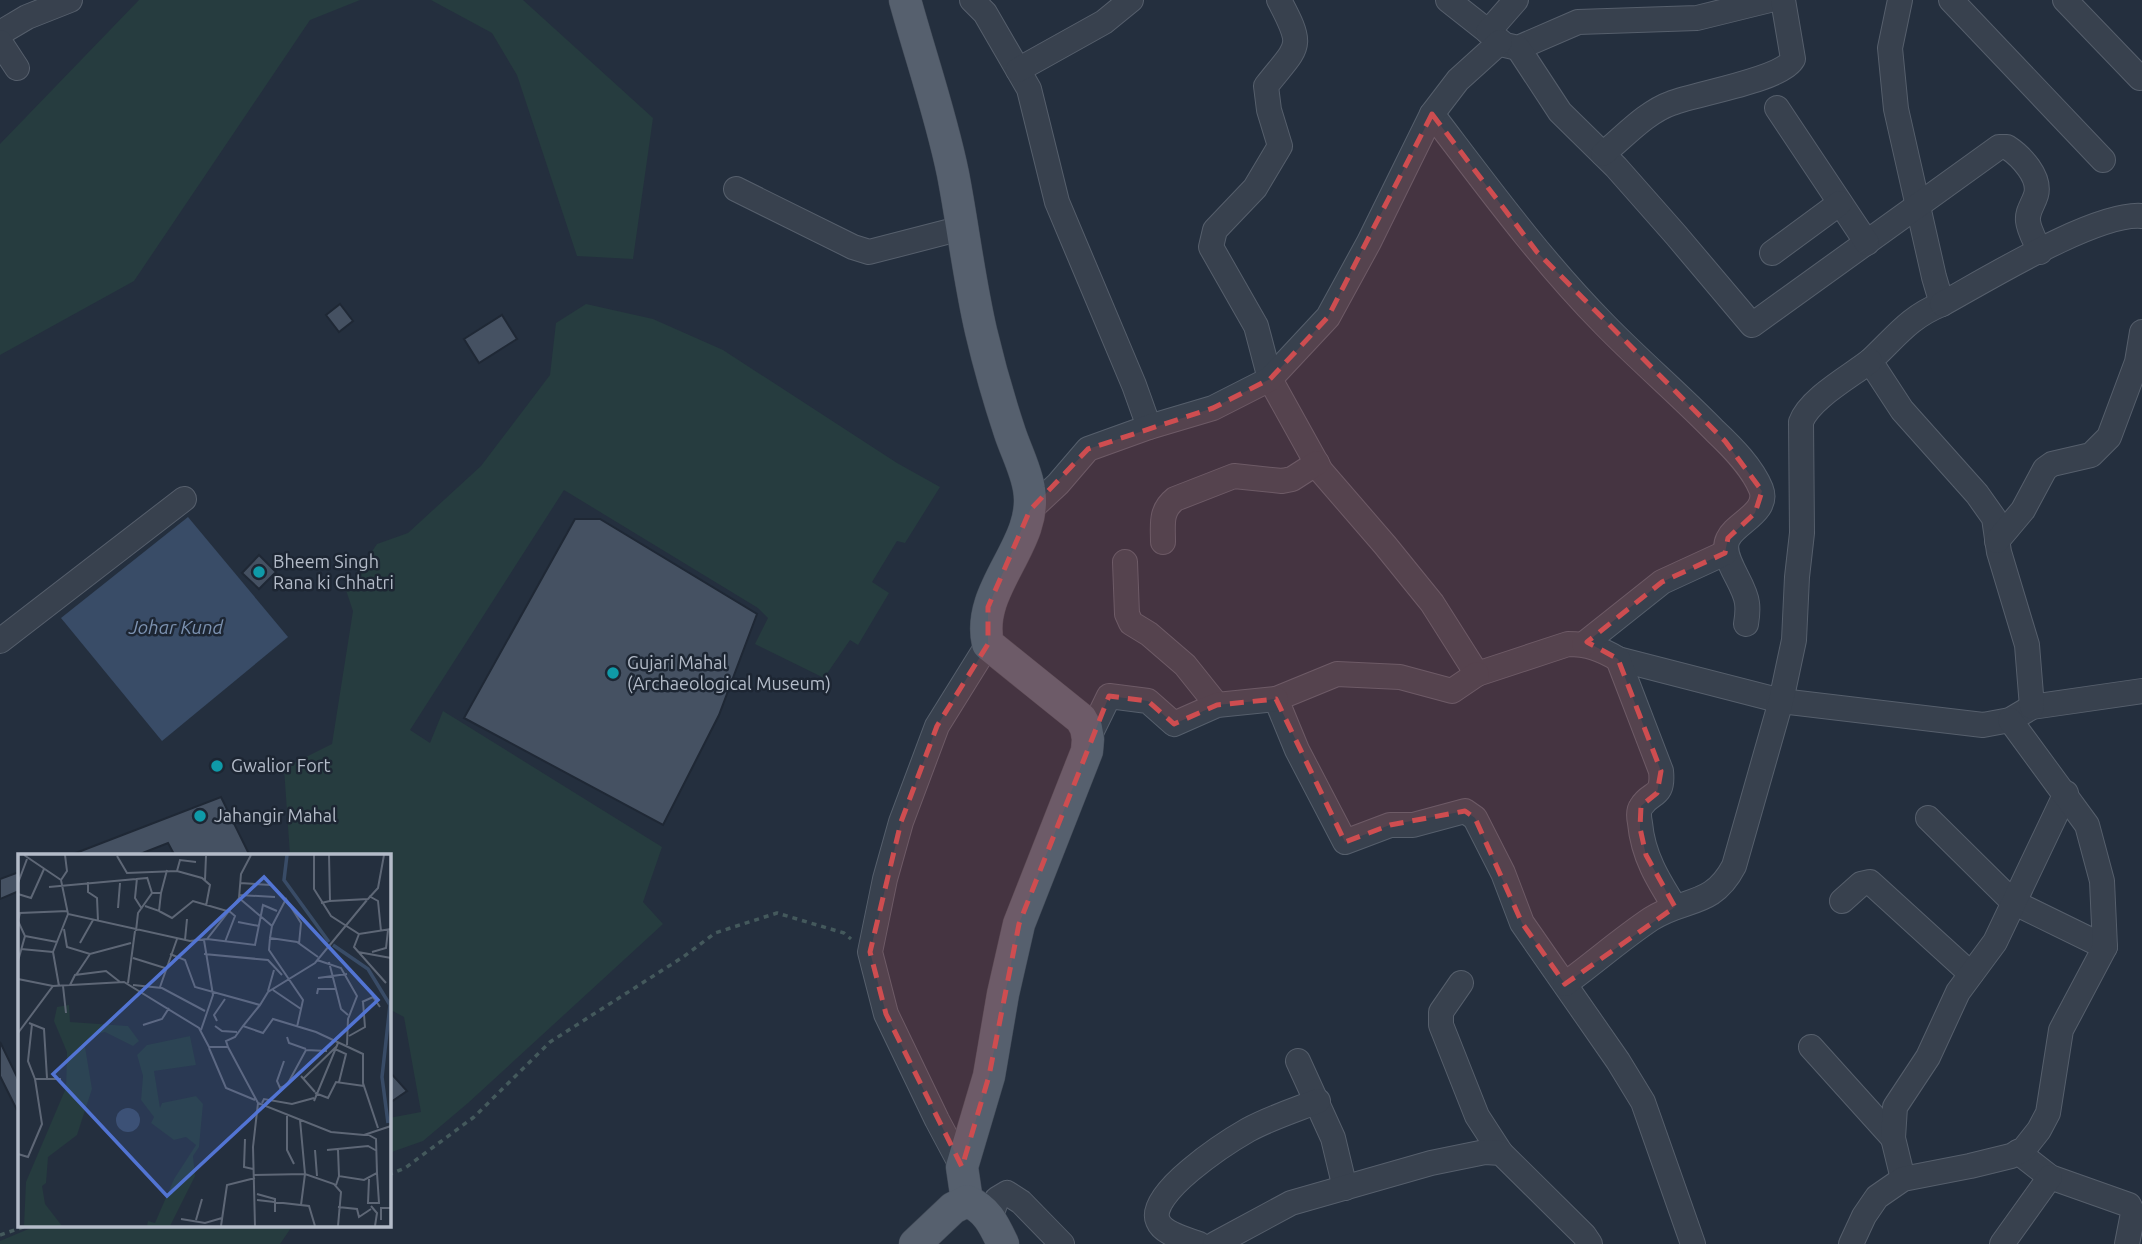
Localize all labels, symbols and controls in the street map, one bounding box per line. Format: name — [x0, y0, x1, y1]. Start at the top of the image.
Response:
place label: Bheem Singh Rana ki Chhatri — [273, 551, 394, 592]
marker: Bheem Singh Rana ki Chhatri — [251, 564, 267, 580]
water label: Johar Kund — [128, 616, 225, 638]
place label: Gujari Mahal (Archaeological Museum) — [627, 652, 831, 694]
marker: Gujari Mahal (Archaeological Museum) — [605, 665, 621, 681]
place label: Gwalior Fort — [231, 755, 331, 775]
marker: Gwalior Fort — [209, 758, 225, 774]
place label: Jahangir Mahal — [214, 805, 337, 825]
marker: Jahangir Mahal — [192, 808, 208, 824]
inset map — [18, 854, 390, 1226]

